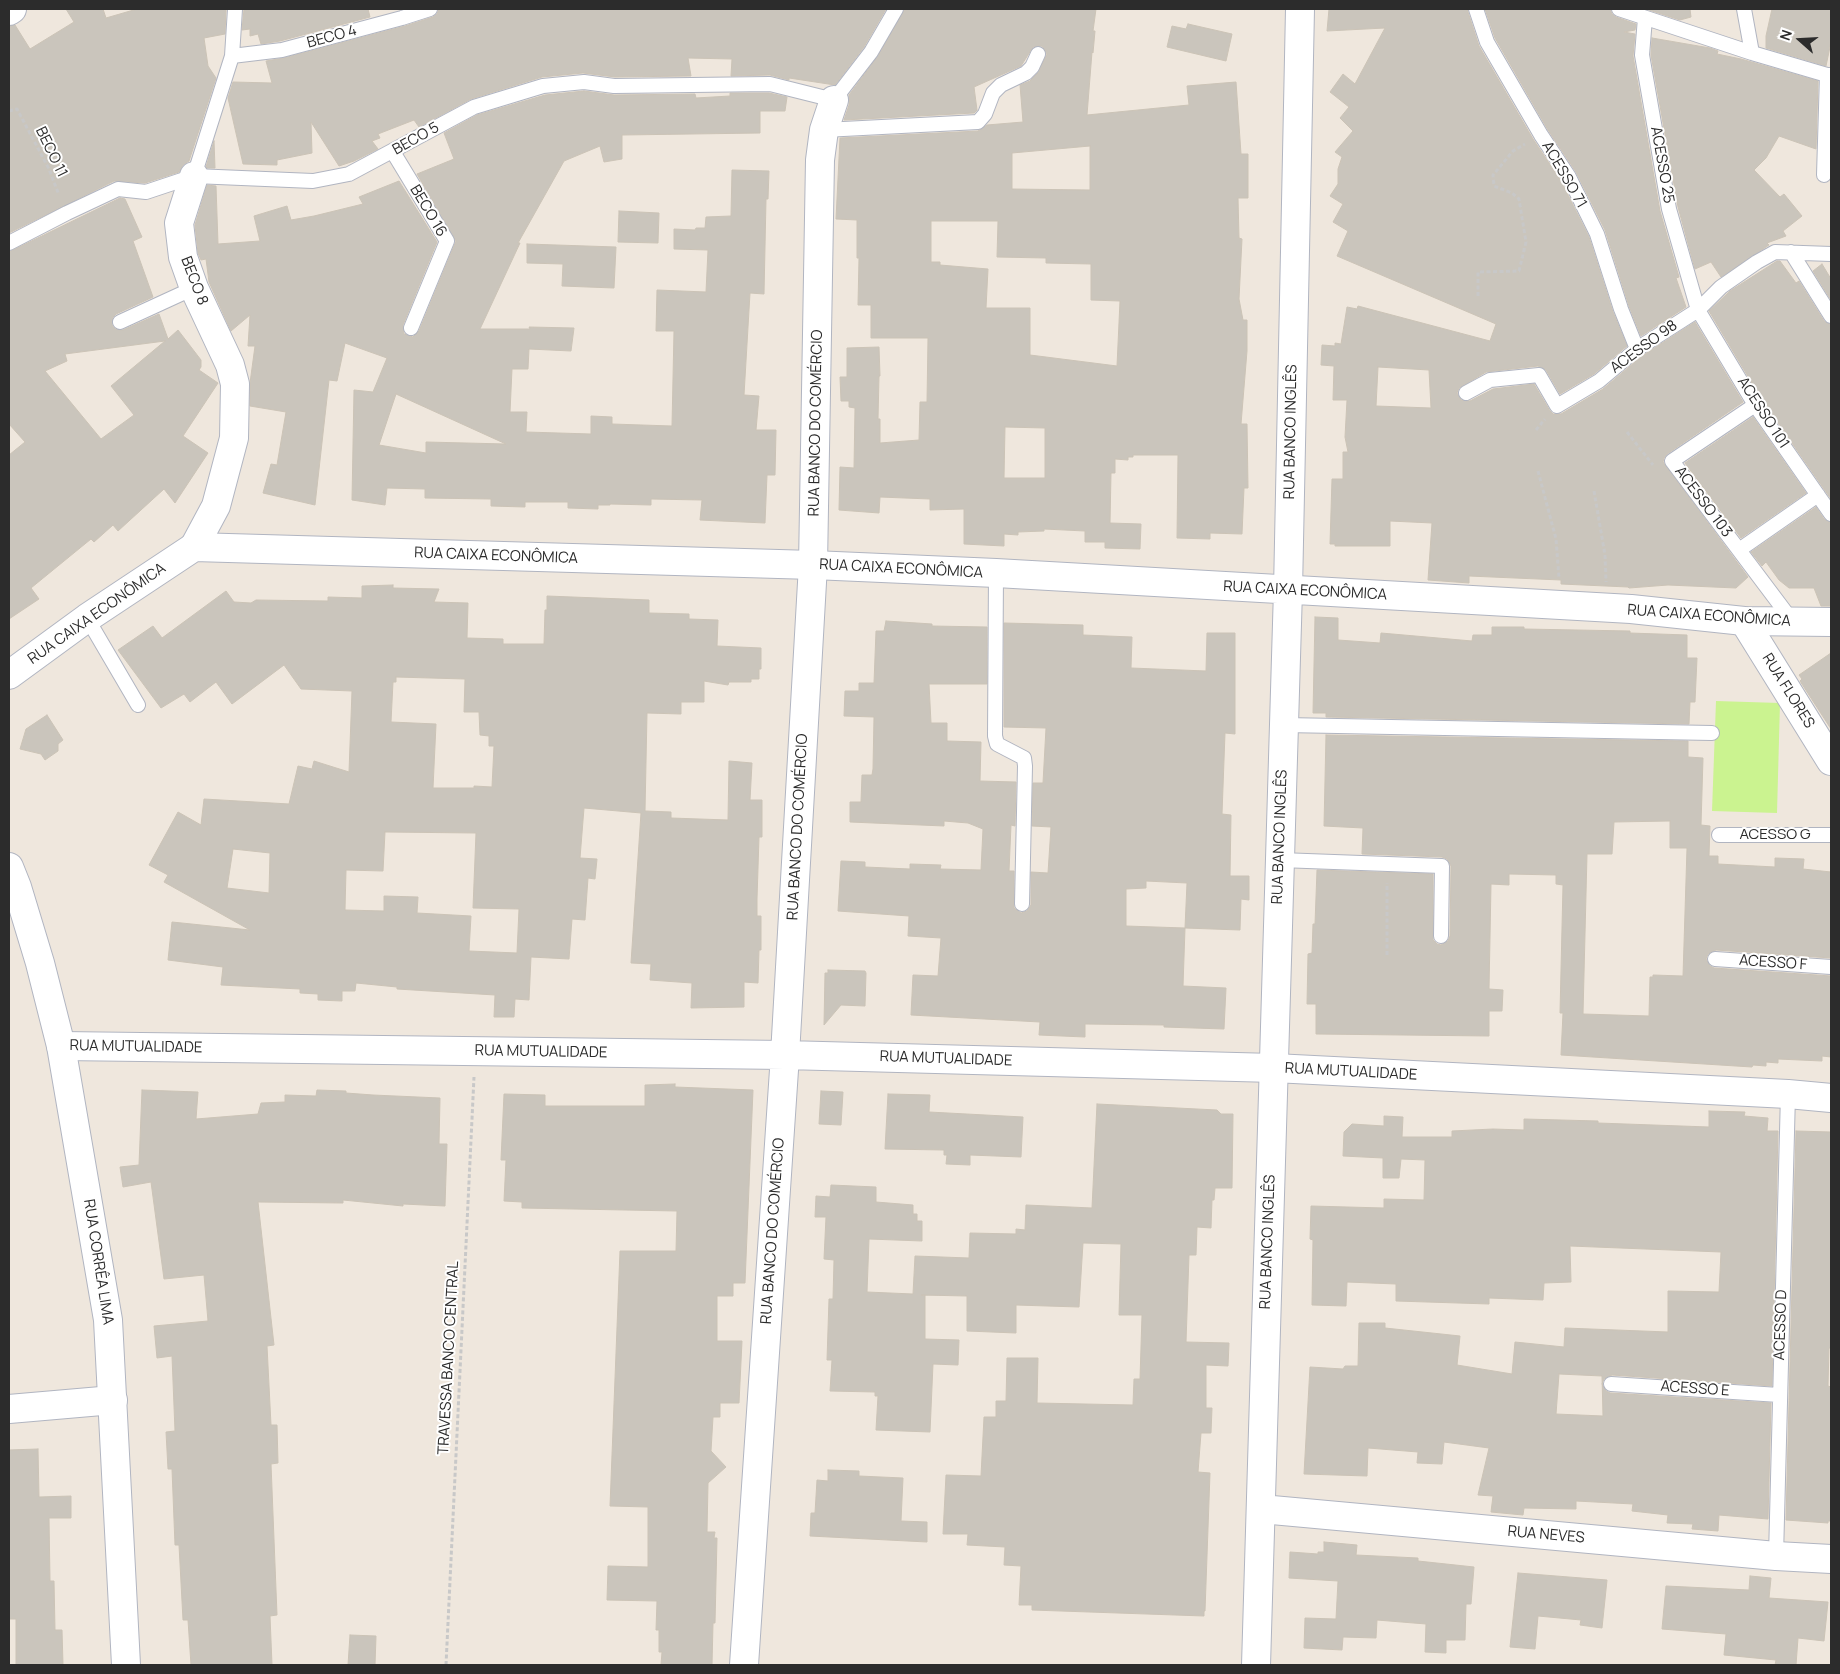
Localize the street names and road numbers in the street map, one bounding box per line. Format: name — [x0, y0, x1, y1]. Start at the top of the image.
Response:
street label: BECO 4 — [305, 22, 359, 52]
street label: BECO 5 — [390, 119, 442, 159]
street label: BECO 11 — [31, 124, 71, 180]
street label: ACESSO 25 — [1646, 125, 1678, 205]
street label: ACESSO 71 — [1538, 138, 1590, 212]
street label: BECO 16 — [406, 182, 450, 240]
street label: BECO 8 — [177, 254, 211, 308]
street label: ACESSO 98 — [1607, 317, 1681, 377]
street label: RUA BANCO DO COMÉRCIO — [805, 330, 827, 516]
street label: RUA BANCO INGLÊS — [1281, 364, 1301, 500]
street label: ACESSO 101 — [1733, 374, 1793, 452]
street label: ACESSO 103 — [1671, 463, 1735, 541]
street label: RUA CAIXA ECONÔMICA — [414, 544, 578, 568]
street label: RUA CAIXA ECONÔMICA — [819, 556, 983, 582]
street label: RUA CAIXA ECONÔMICA — [25, 560, 169, 668]
street label: RUA CAIXA ECONÔMICA — [1223, 578, 1387, 604]
street label: RUA CAIXA ECONÔMICA — [1627, 601, 1791, 631]
street label: RUA FLORES — [1758, 650, 1818, 732]
street label: RUA BANCO DO COMÉRCIO — [784, 733, 812, 921]
street label: RUA BANCO INGLÊS — [1269, 769, 1291, 905]
street label: ACESSO G — [1739, 826, 1811, 844]
street label: ACESSO F — [1738, 952, 1808, 974]
street label: RUA MUTUALIDADE — [69, 1037, 203, 1057]
street label: RUA MUTUALIDADE — [474, 1042, 608, 1062]
street label: RUA MUTUALIDADE — [879, 1048, 1013, 1070]
street label: RUA MUTUALIDADE — [1284, 1060, 1418, 1084]
street label: RUA BANCO DO COMÉRCIO — [758, 1137, 788, 1325]
street label: RUA BANCO INGLÊS — [1257, 1174, 1279, 1310]
street label: RUA CORRÊA LIMA — [79, 1198, 117, 1326]
street label: TRAVESSA BANCO CENTRAL — [435, 1261, 463, 1455]
street label: ACESSO D — [1771, 1289, 1791, 1361]
street label: ACESSO E — [1660, 1378, 1730, 1400]
street label: RUA NEVES — [1507, 1523, 1585, 1547]

